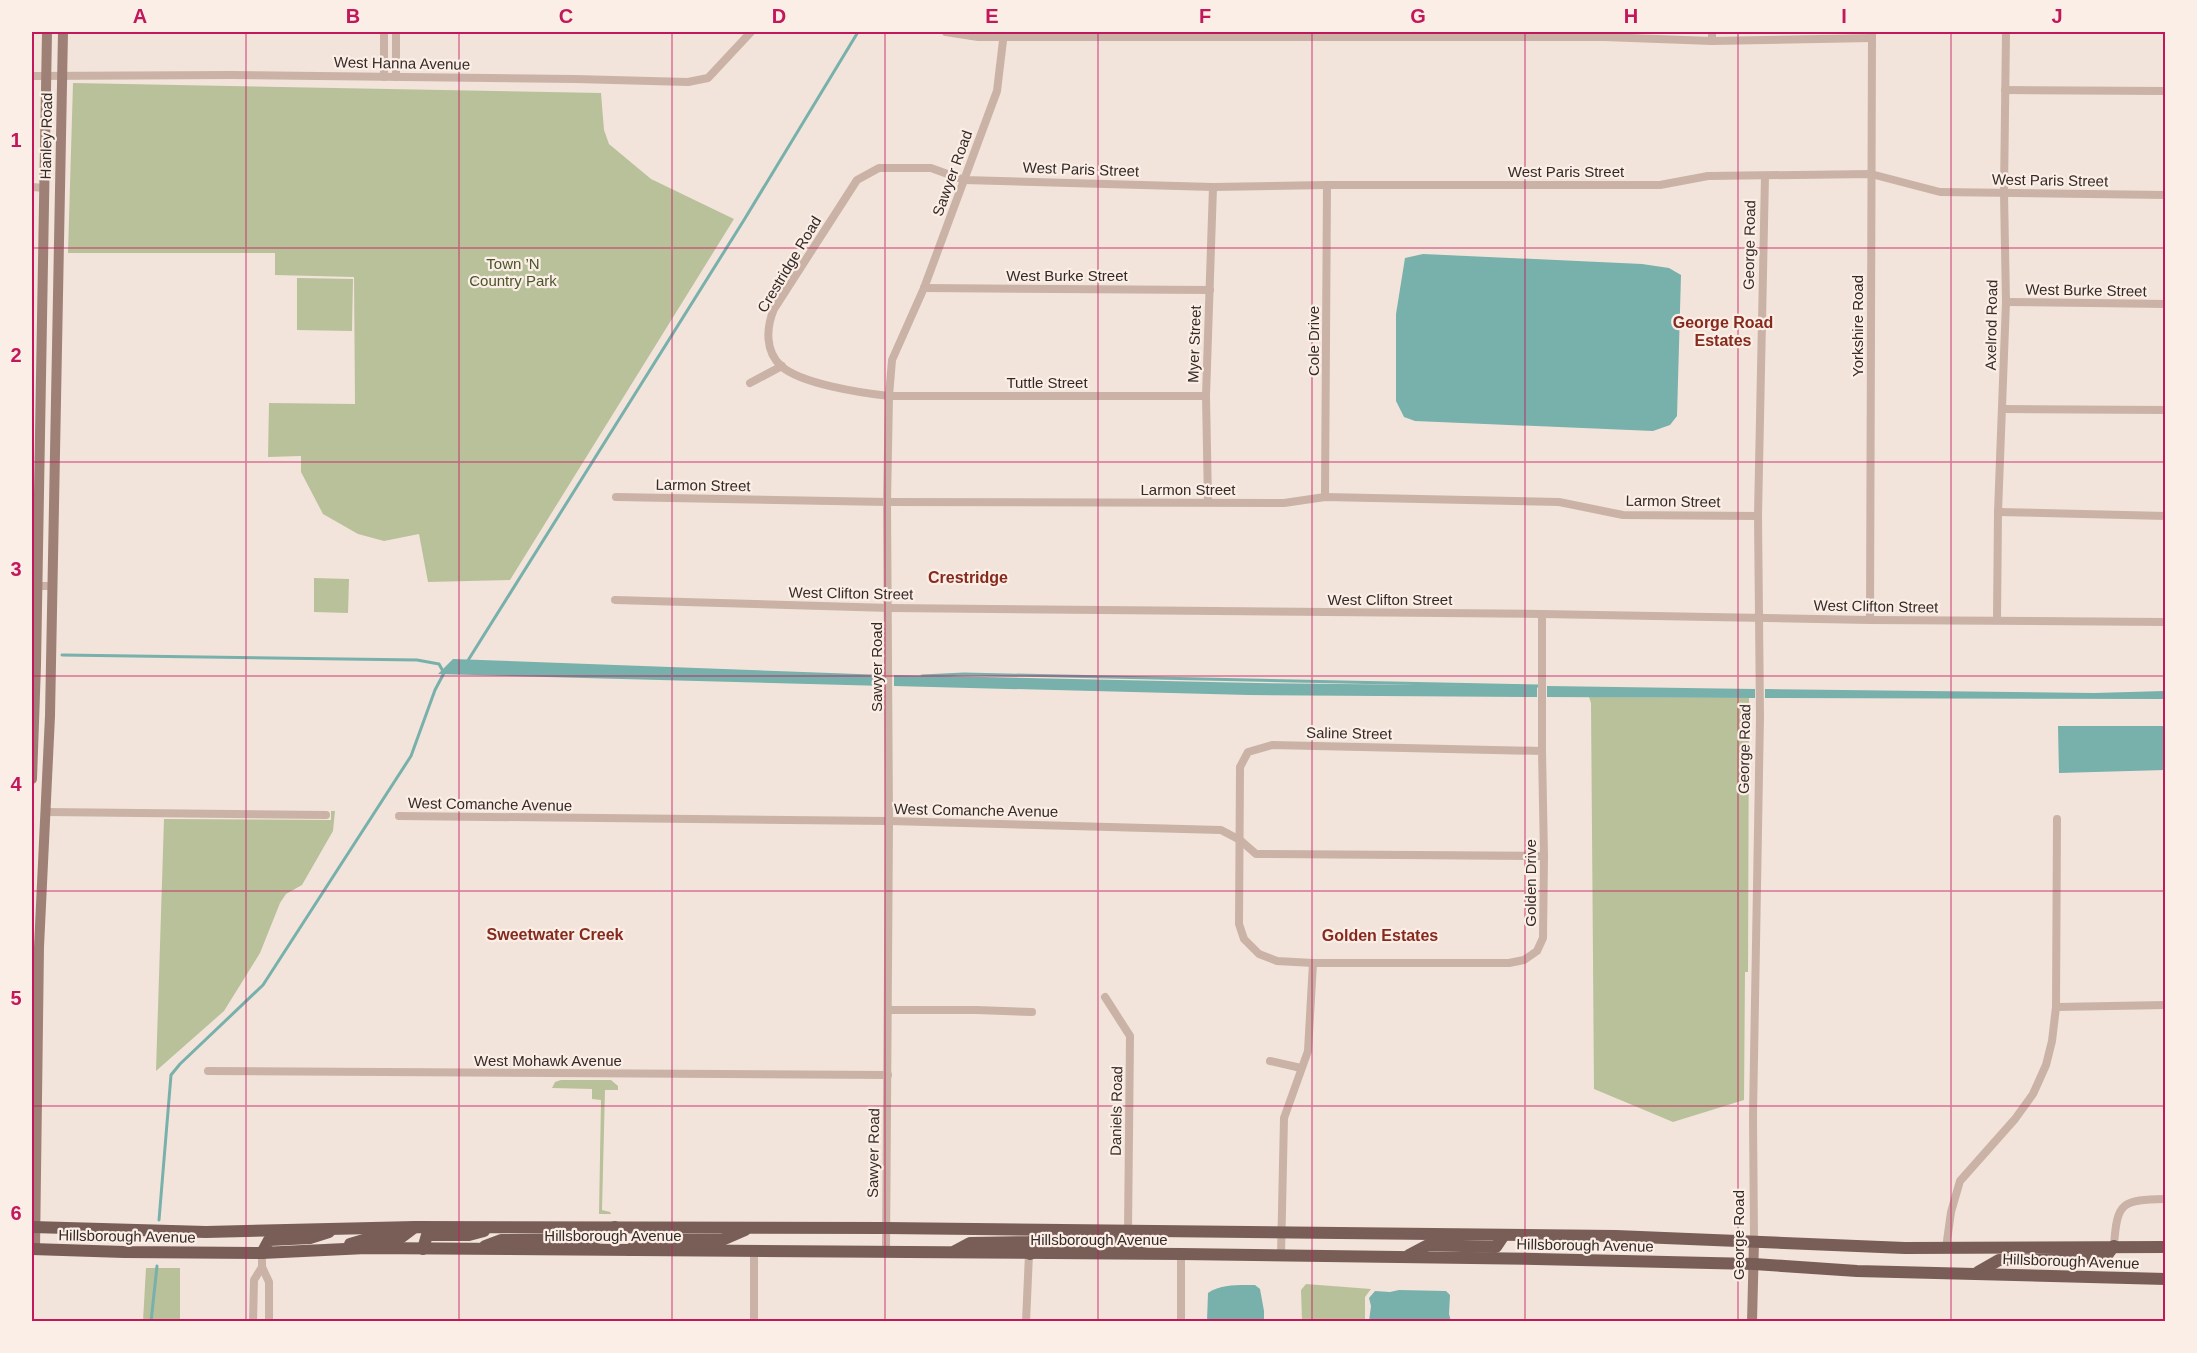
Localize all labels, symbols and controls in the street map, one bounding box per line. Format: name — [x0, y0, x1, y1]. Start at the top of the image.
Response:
text: A — [133, 5, 147, 27]
text: B — [346, 5, 360, 27]
text: C — [559, 5, 573, 27]
text: D — [772, 5, 786, 27]
text: E — [985, 5, 999, 27]
text: F — [1199, 5, 1211, 27]
text: G — [1410, 5, 1426, 27]
text: H — [1624, 5, 1638, 27]
text: I — [1841, 5, 1847, 27]
text: J — [2051, 5, 2063, 27]
street label: West Hanna Avenue — [334, 53, 470, 73]
street label: Hanley Road — [37, 92, 55, 180]
street label: Sawyer Road — [929, 128, 975, 218]
text: 1 — [10, 129, 22, 151]
street label: West Paris Street — [1023, 158, 1140, 180]
street label: West Paris Street — [1508, 163, 1625, 180]
street label: West Paris Street — [1992, 170, 2109, 190]
street label: George Road — [1740, 200, 1758, 290]
street label: Crestridge Road — [754, 213, 824, 315]
park label: Town ’N Country Park — [469, 255, 557, 289]
street label: West Burke Street — [1006, 267, 1129, 284]
street label: Yorkshire Road — [1849, 275, 1866, 377]
street label: Axelrod Road — [1982, 279, 2000, 371]
street label: West Burke Street — [2025, 280, 2148, 300]
street label: Myer Street — [1184, 304, 1204, 383]
street label: Cole Drive — [1305, 306, 1322, 376]
district label: George Road Estates — [1673, 314, 1773, 349]
text: 2 — [10, 344, 22, 366]
street label: Tuttle Street — [1006, 374, 1088, 391]
street label: Larmon Street — [655, 476, 751, 494]
street label: Larmon Street — [1140, 481, 1236, 498]
street label: Larmon Street — [1625, 492, 1721, 510]
text: 3 — [10, 558, 22, 580]
district label: Crestridge — [928, 569, 1008, 586]
street label: West Clifton Street — [788, 583, 914, 603]
street label: West Clifton Street — [1328, 591, 1453, 608]
street label: West Clifton Street — [1813, 596, 1939, 616]
street label: Sawyer Road — [868, 622, 885, 712]
street label: George Road — [1735, 704, 1753, 794]
street label: Saline Street — [1306, 724, 1393, 742]
text: 4 — [10, 773, 22, 795]
street label: West Comanche Avenue — [408, 794, 572, 814]
street label: West Comanche Avenue — [894, 800, 1058, 820]
street label: Golden Drive — [1522, 839, 1539, 927]
district label: Sweetwater Creek — [487, 926, 624, 943]
district label: Golden Estates — [1322, 927, 1438, 944]
text: 5 — [10, 987, 22, 1009]
street label: West Mohawk Avenue — [474, 1052, 622, 1069]
street label: Daniels Road — [1107, 1066, 1125, 1156]
street label: Sawyer Road — [864, 1108, 882, 1198]
street label: George Road — [1730, 1190, 1747, 1280]
text: 6 — [10, 1202, 22, 1224]
street label: Hillsborough Avenue — [58, 1226, 196, 1246]
street label: Hillsborough Avenue — [544, 1227, 682, 1244]
street label: Hillsborough Avenue — [1030, 1231, 1168, 1248]
street label: Hillsborough Avenue — [1516, 1235, 1654, 1255]
street label: Hillsborough Avenue — [2002, 1250, 2140, 1272]

